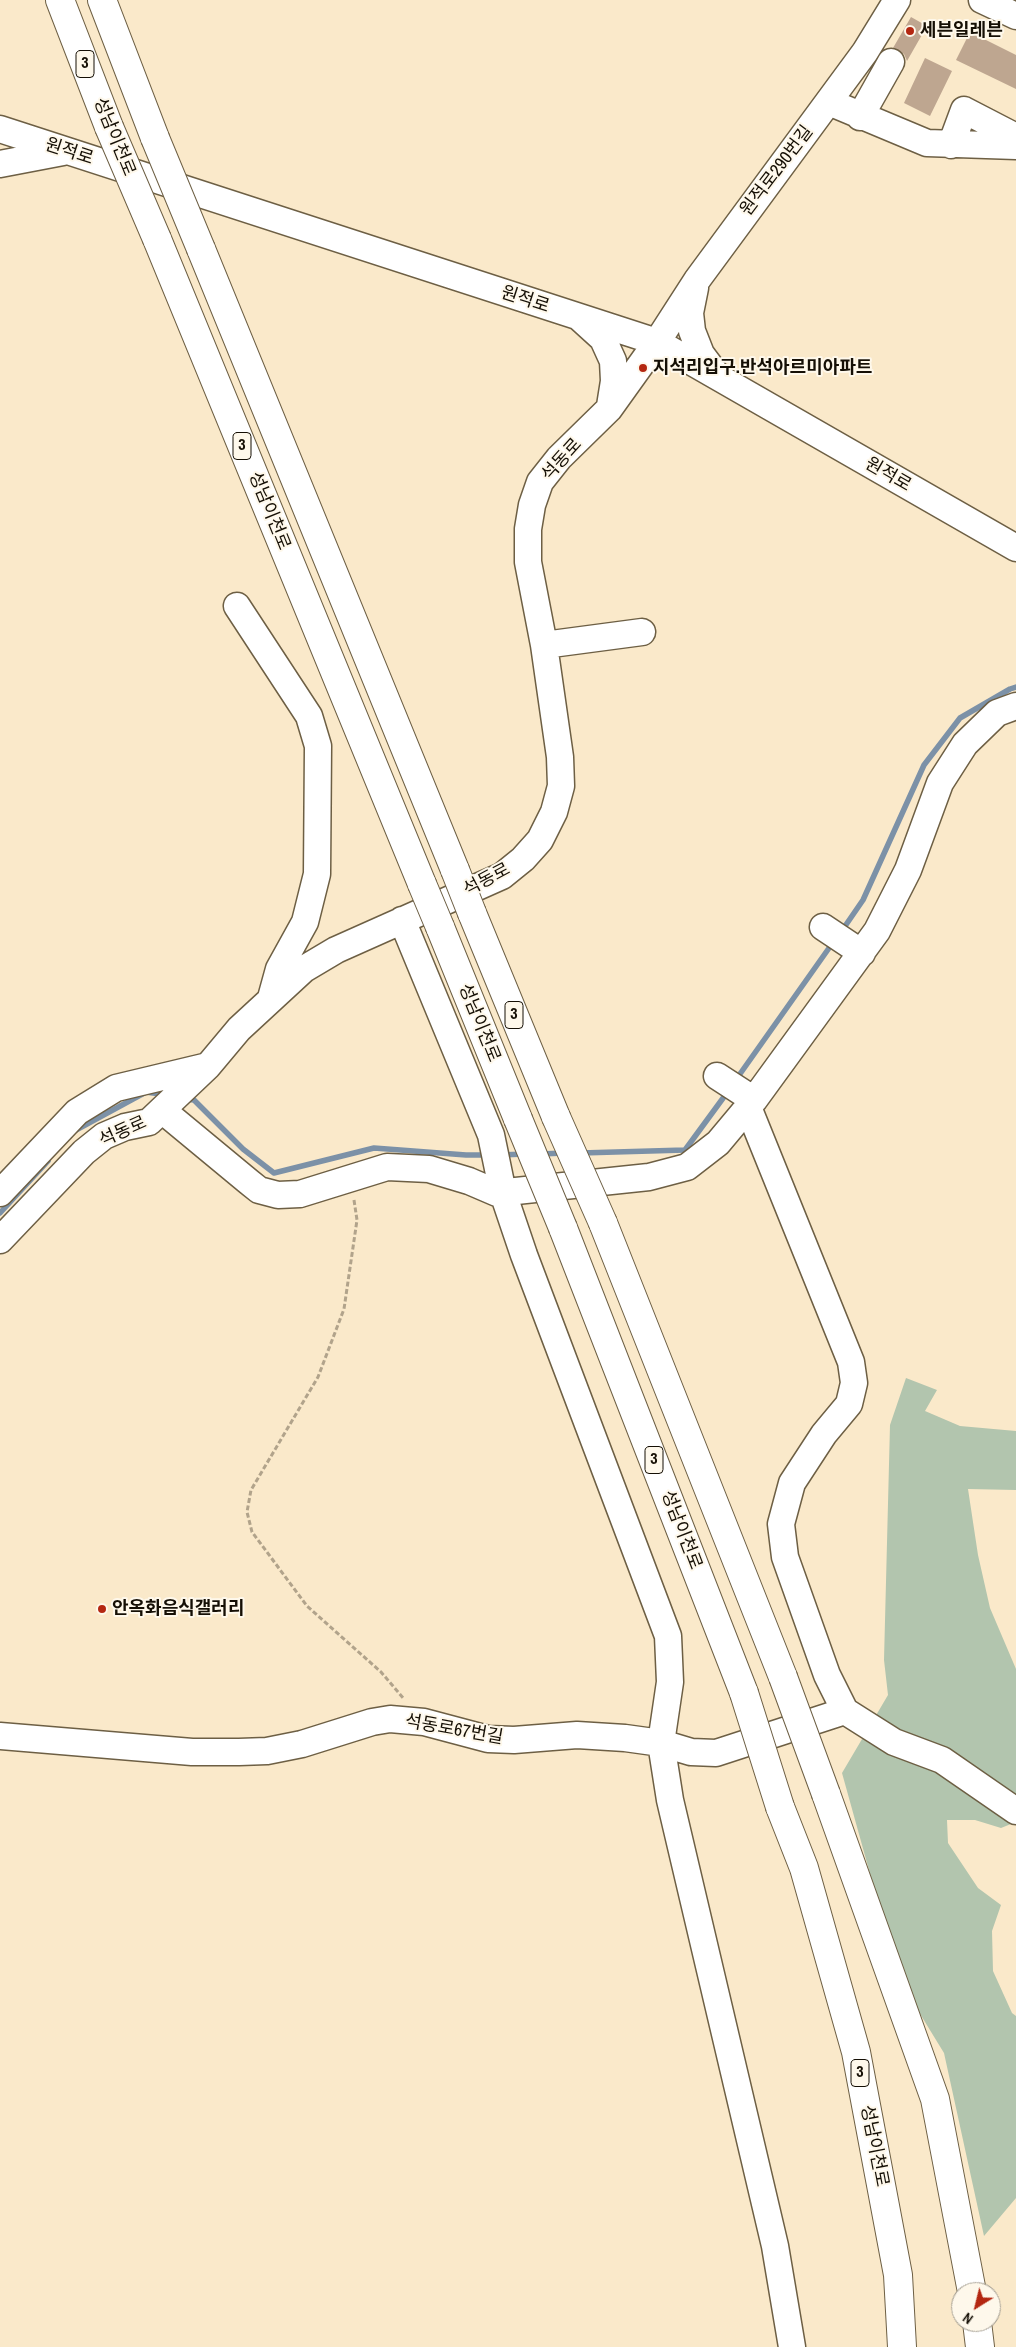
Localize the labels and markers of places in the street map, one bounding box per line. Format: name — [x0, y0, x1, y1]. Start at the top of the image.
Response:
place label: 세븐일레븐 — [920, 20, 1003, 42]
marker: 세븐일레븐 — [904, 25, 916, 37]
place label: 지석리입구.반석아르미아파트 — [653, 357, 872, 379]
marker: 지석리입구.반석아르미아파트 — [637, 362, 649, 374]
place label: 안옥화음식갤러리 — [112, 1598, 244, 1620]
marker: 안옥화음식갤러리 — [96, 1603, 108, 1615]

